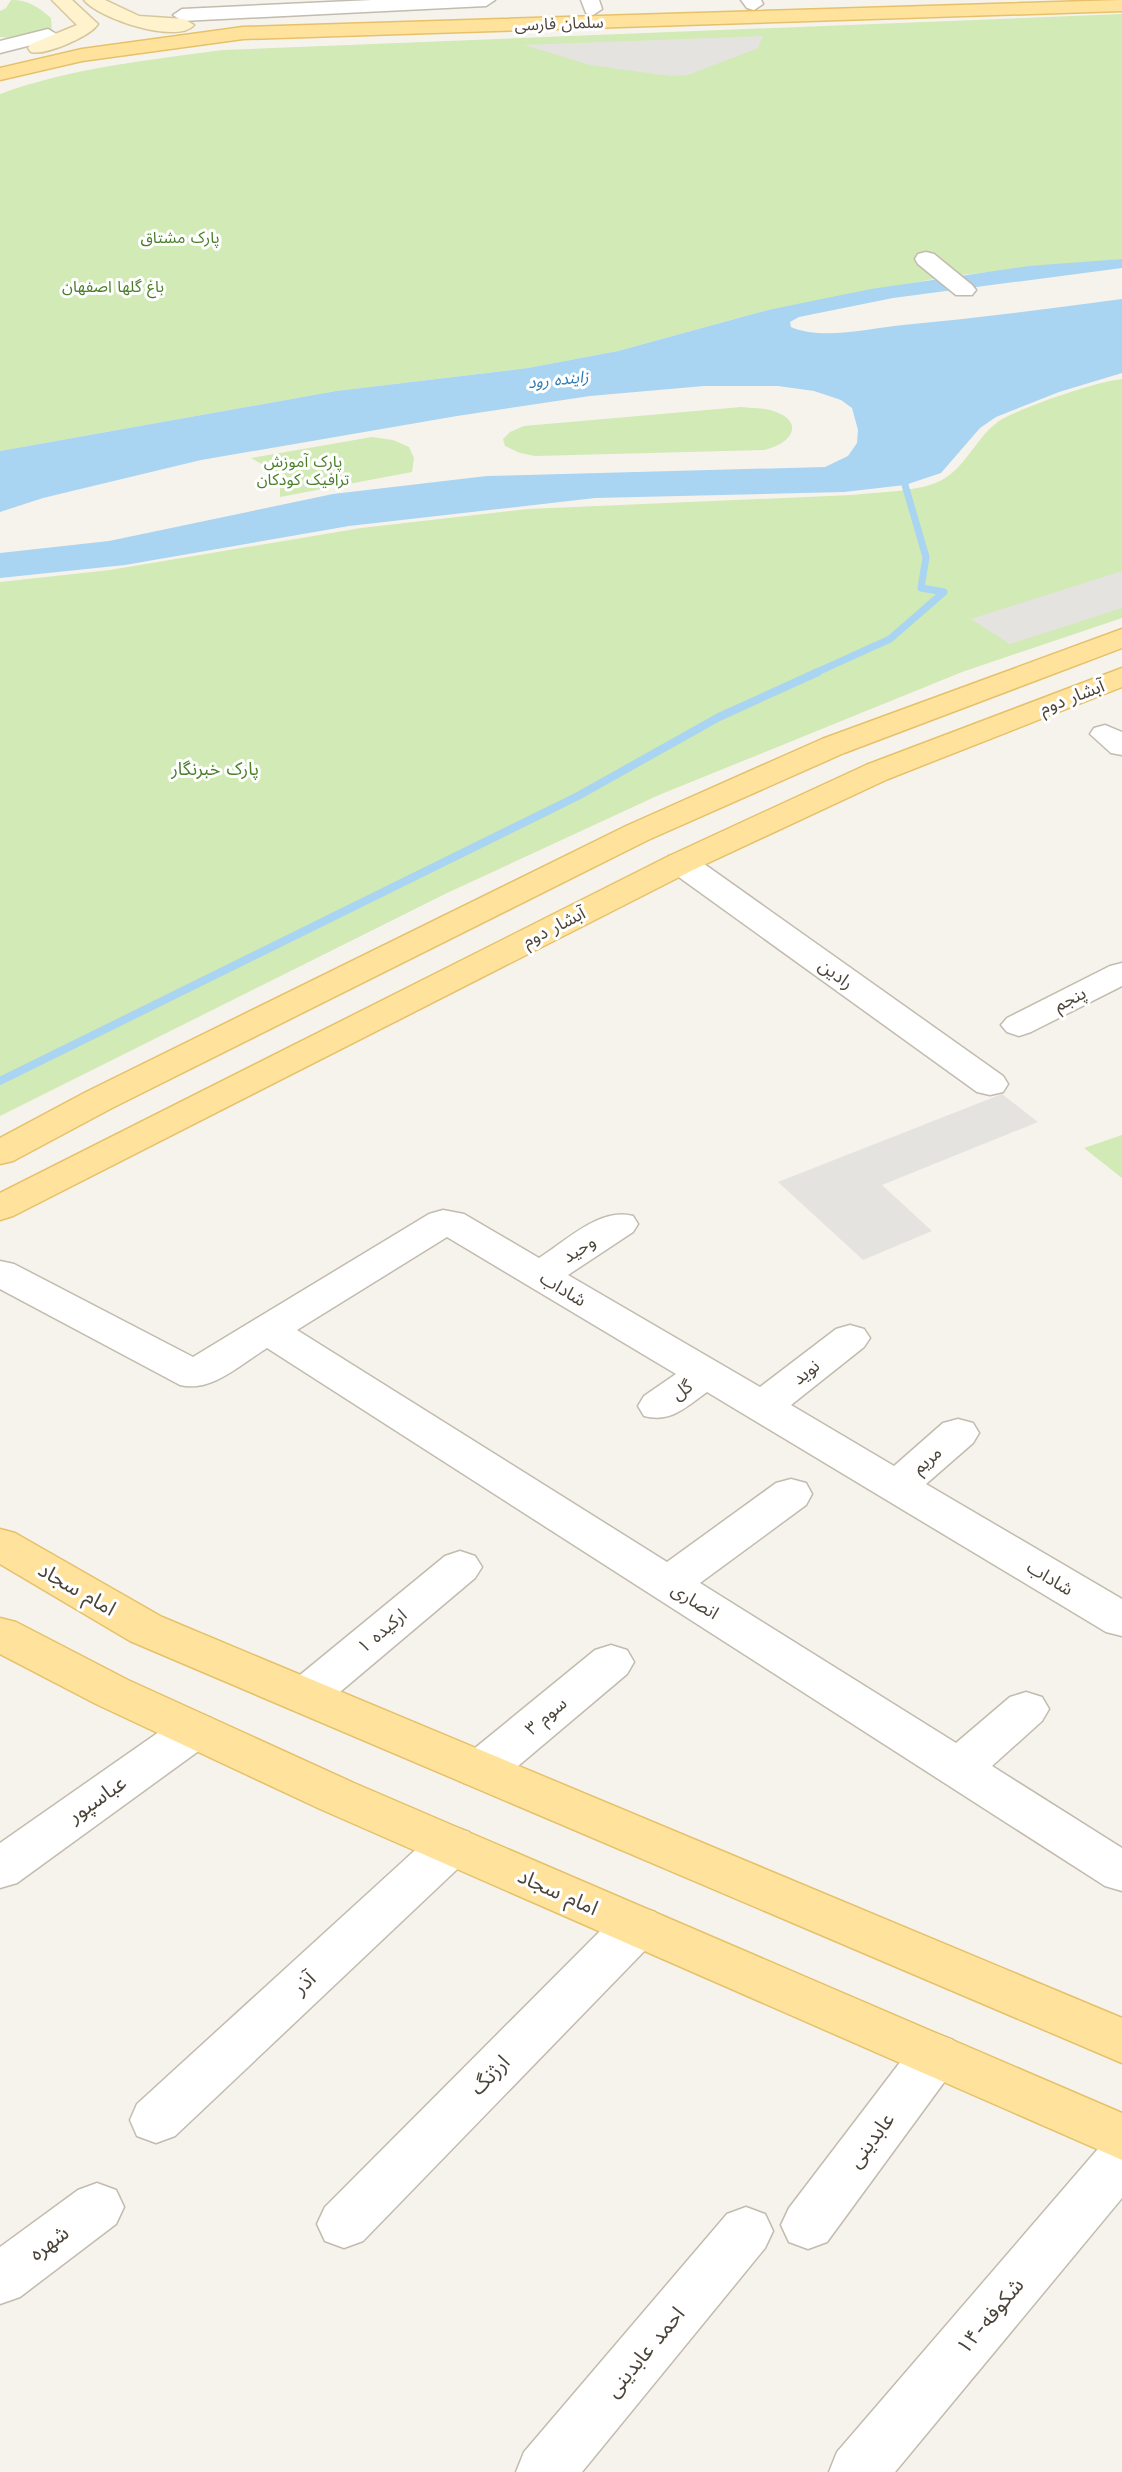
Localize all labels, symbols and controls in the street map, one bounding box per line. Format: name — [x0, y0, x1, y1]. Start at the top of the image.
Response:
street label: سلمان فارسی — [514, 12, 604, 35]
park label: پارک مشتاق — [140, 228, 220, 248]
park label: باغ گلها اصفهان — [62, 277, 164, 299]
water label: زاینده رود — [527, 367, 590, 392]
park label: پارک آموزش ترافیک کودکان — [257, 452, 350, 489]
street label: آبشار دوم — [1036, 674, 1109, 722]
park label: پارک خبرنگار — [170, 758, 259, 780]
street label: آبشار دوم — [519, 901, 591, 955]
street label: رادین — [814, 954, 858, 994]
street label: پنجم — [1050, 982, 1091, 1018]
street label: وحید — [558, 1230, 599, 1267]
street label: شاداب — [536, 1267, 590, 1310]
street label: نوید — [788, 1355, 824, 1389]
street label: گل — [667, 1375, 697, 1405]
street label: مریم — [908, 1441, 947, 1480]
street label: امام سجاد — [32, 1556, 120, 1624]
street label: شاداب — [1023, 1556, 1077, 1599]
street label: انصاری — [667, 1578, 723, 1624]
street label: ارکیده ۱ — [353, 1604, 411, 1658]
street label: سوم ۳ — [521, 1692, 573, 1742]
street label: عباسپور — [62, 1769, 132, 1829]
street label: امام سجاد — [512, 1863, 602, 1924]
street label: آذر — [286, 1965, 321, 2000]
street label: ارژنگ — [465, 2049, 515, 2100]
street label: عابدینی — [842, 2107, 899, 2172]
street label: شهره — [24, 2220, 73, 2266]
street label: ۱۴-شکوفه — [951, 2273, 1029, 2359]
street label: احمد عابدینی — [600, 2301, 690, 2402]

